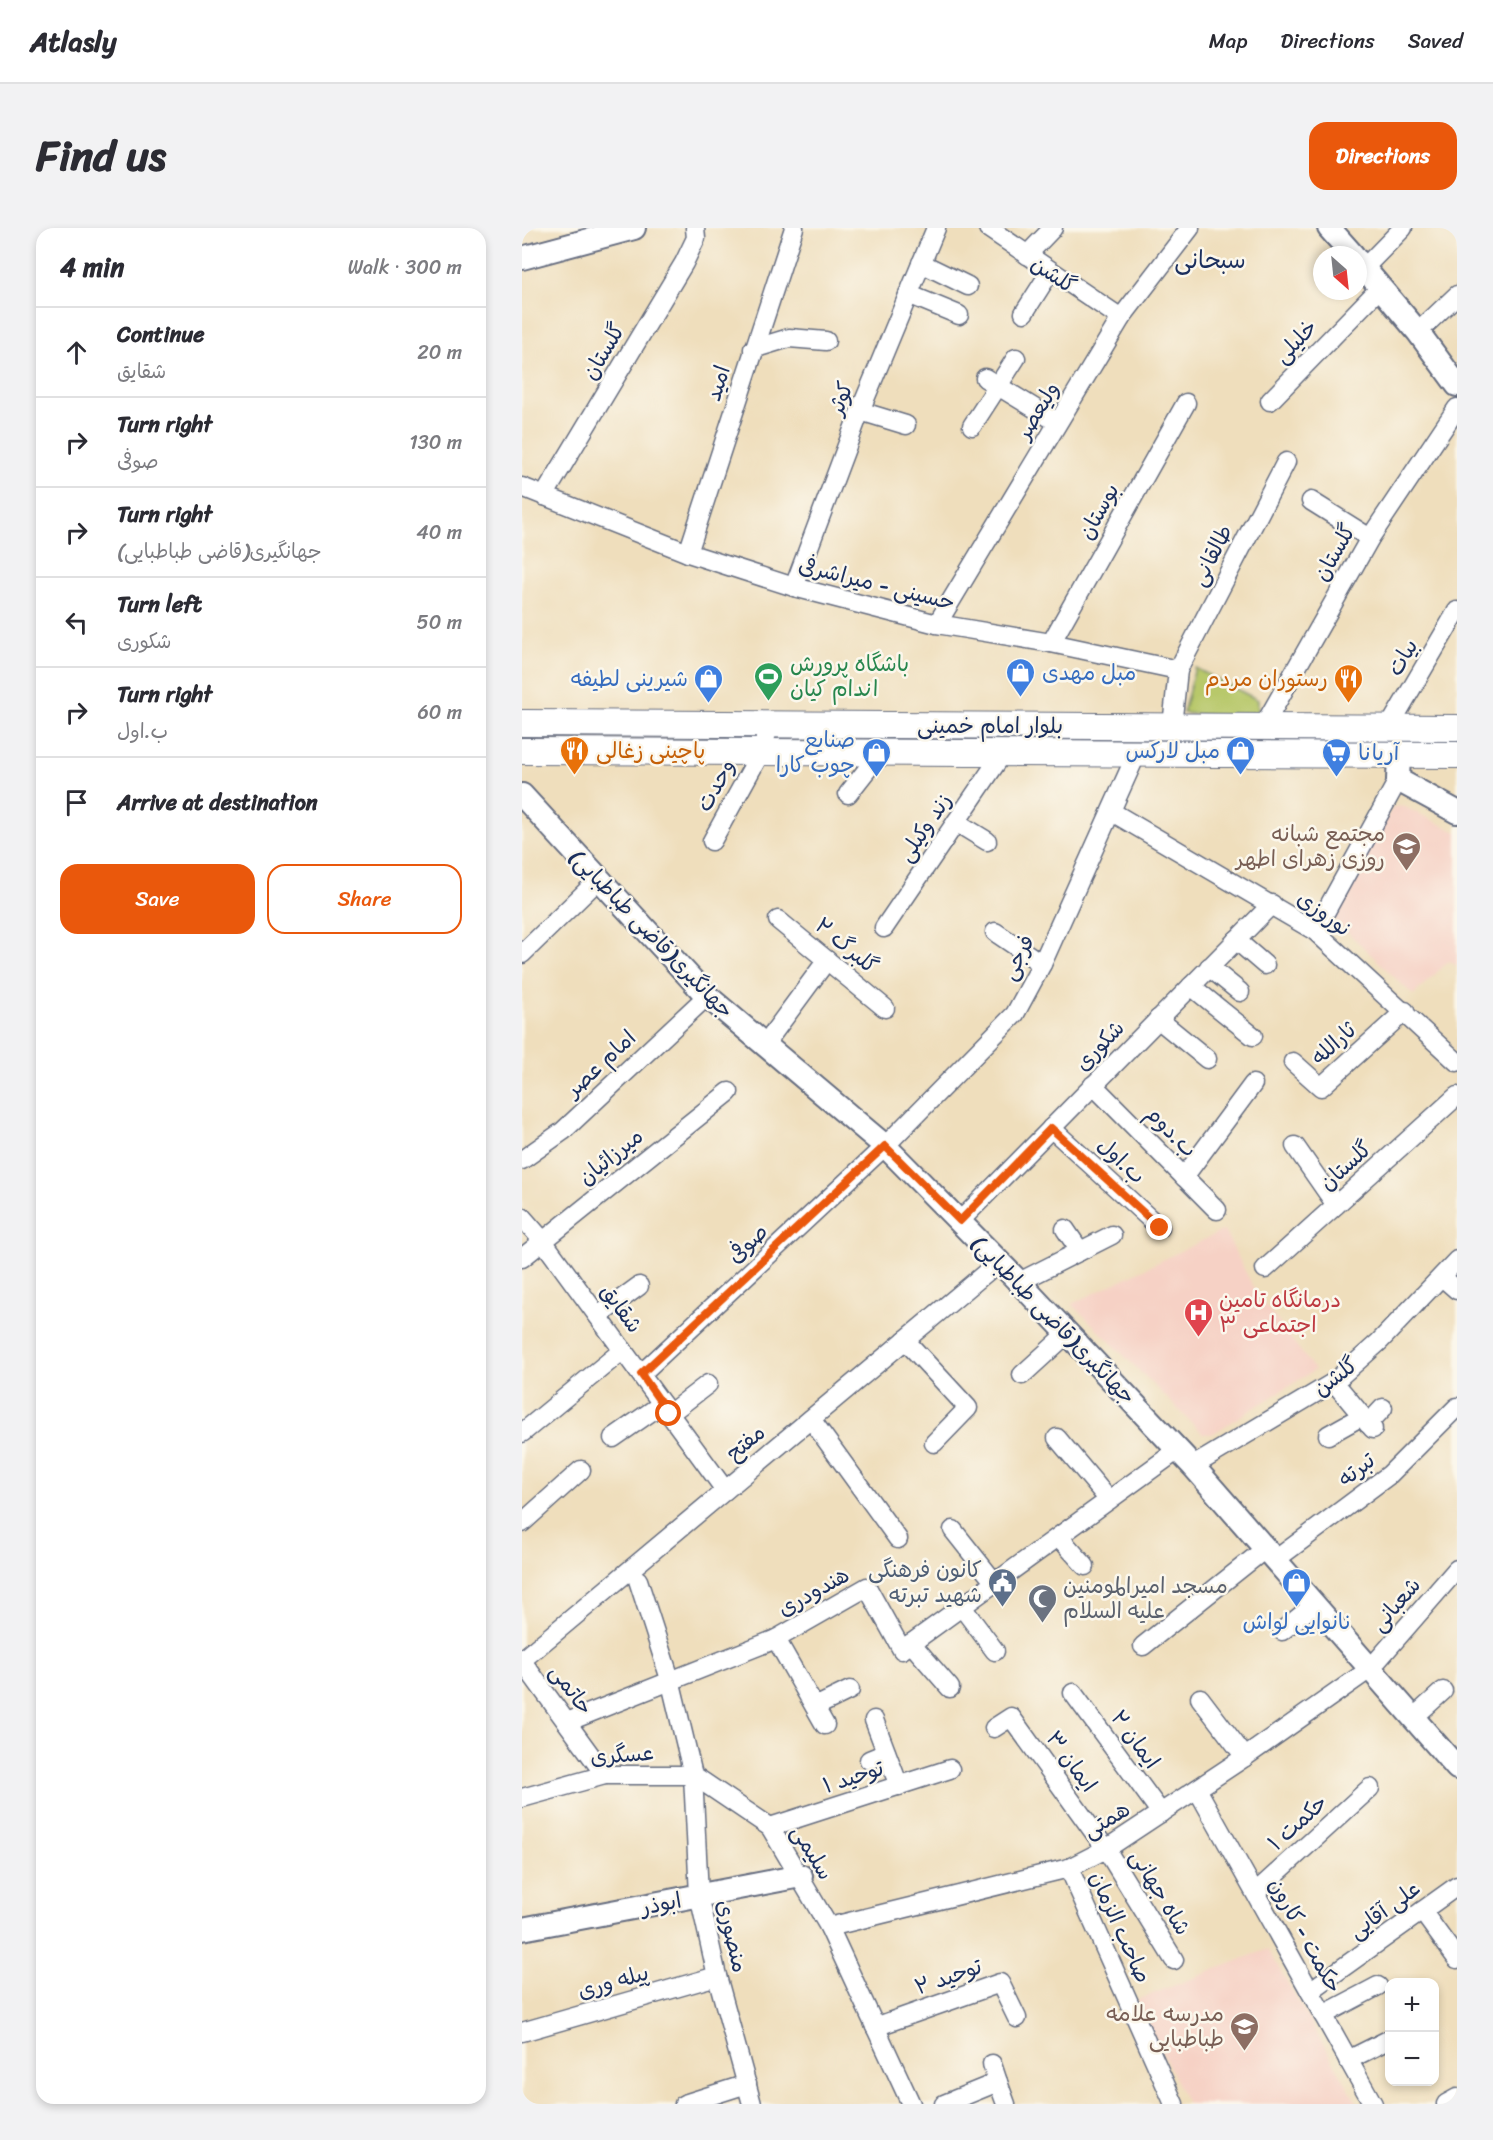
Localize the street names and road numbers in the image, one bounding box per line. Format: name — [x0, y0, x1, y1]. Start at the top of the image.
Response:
street label: گلشن — [1022, 245, 1085, 304]
street label: خلیلی — [1264, 310, 1327, 373]
street label: گلستان — [571, 315, 636, 388]
street label: امید — [693, 360, 742, 406]
street label: ولیعصر — [1004, 374, 1070, 449]
street label: کوثر — [816, 376, 865, 423]
street label: بوستان — [1067, 476, 1130, 547]
street label: گلستان — [1302, 516, 1367, 589]
street label: طالقانی — [1179, 517, 1244, 593]
street label: حسینی - میراشرفی — [794, 545, 959, 622]
street label: بیات — [1376, 631, 1429, 684]
street label: بلوار امام خمینی — [917, 706, 1063, 745]
street label: وحدت — [685, 751, 746, 819]
street label: زند وکیلی — [887, 784, 962, 870]
street label: جهانگیری(قاضی طباطبایی) — [559, 839, 744, 1028]
street label: نوروزی — [1289, 880, 1361, 947]
street label: گلبرگ ۲ — [806, 907, 887, 984]
street label: فرجی — [989, 927, 1046, 987]
street label: شکوری — [1064, 1010, 1134, 1080]
street label: ثارالله — [1301, 1011, 1366, 1075]
street label: امام عصر — [554, 1020, 645, 1108]
street label: ب.دوم — [1136, 1096, 1207, 1167]
street label: میرزائیان — [569, 1117, 652, 1195]
street label: ب.اول — [1088, 1127, 1156, 1194]
street label: گلستان — [1309, 1130, 1381, 1200]
street label: صوفی — [717, 1213, 777, 1273]
street label: جهانگیری(قاضی طباطبایی) — [961, 1225, 1146, 1414]
street label: شقایق — [590, 1275, 653, 1342]
street label: گلشن — [1304, 1346, 1367, 1407]
street label: مفتح — [716, 1414, 774, 1471]
street label: تبرته — [1329, 1441, 1384, 1497]
street label: هندودری — [770, 1556, 857, 1627]
street label: شعبانی — [1360, 1568, 1431, 1641]
street label: حاتمی — [539, 1655, 604, 1724]
street label: ایمان ۲ — [1100, 1701, 1171, 1778]
street label: ایمان ۳ — [1035, 1722, 1108, 1801]
street label: عسگری — [589, 1733, 655, 1776]
street label: توحید ۱ — [817, 1748, 889, 1805]
street label: حکمت ۱ — [1258, 1784, 1337, 1861]
street label: همتی — [1075, 1790, 1138, 1849]
street label: سلیمی — [781, 1817, 845, 1888]
street label: شاه جهانی — [1119, 1841, 1202, 1943]
street label: صاحب الزمان — [1078, 1865, 1163, 1990]
street label: حکمت - کارون — [1258, 1870, 1353, 2000]
street label: علی آقایی — [1340, 1870, 1429, 1949]
street label: ابوذر — [635, 1880, 685, 1927]
street label: منصوری — [705, 1896, 760, 1977]
street label: توحید ۲ — [909, 1947, 988, 2006]
street label: پیله وری — [573, 1953, 653, 2010]

